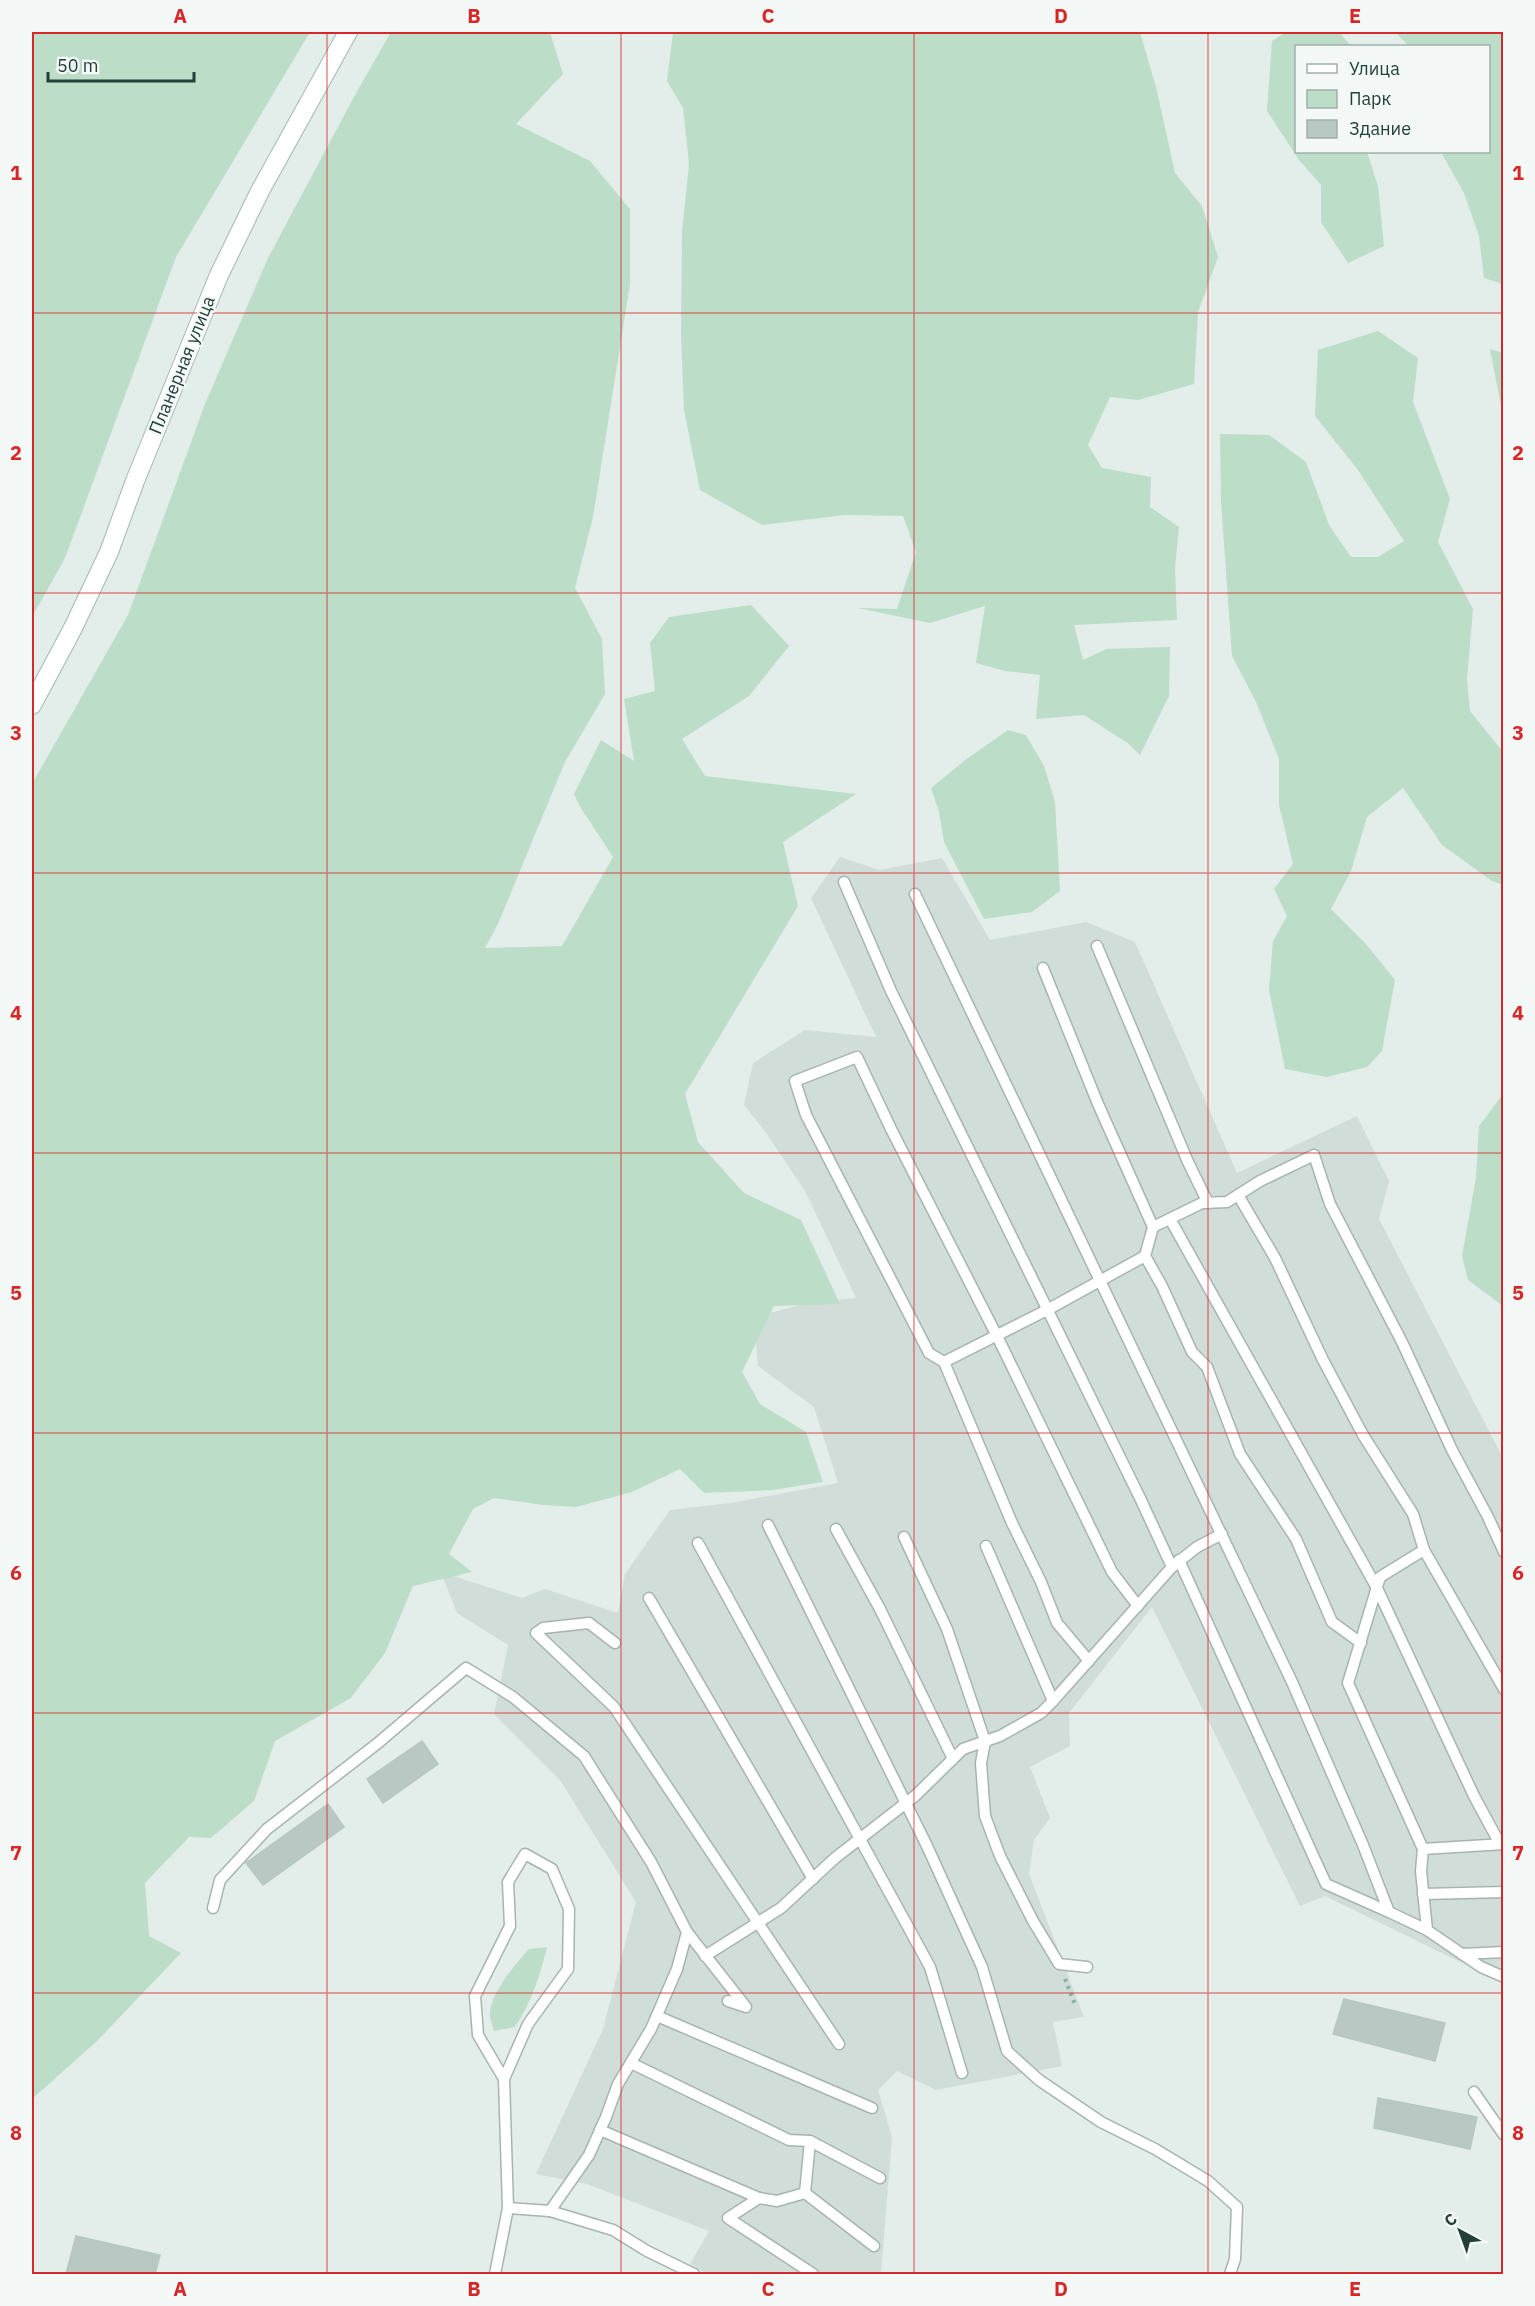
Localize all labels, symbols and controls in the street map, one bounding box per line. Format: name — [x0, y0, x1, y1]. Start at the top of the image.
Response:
text: A — [173, 2, 187, 29]
text: B — [467, 2, 481, 29]
text: C — [761, 2, 775, 29]
text: D — [1054, 2, 1068, 29]
text: E — [1349, 2, 1361, 29]
scale bar — [48, 45, 194, 83]
legend — [1295, 45, 1490, 153]
text: 50 m — [57, 54, 99, 77]
text: Улица — [1349, 57, 1400, 80]
text: Парк — [1349, 87, 1392, 110]
text: Здание — [1349, 117, 1411, 140]
text: 1 — [10, 159, 22, 186]
text: 1 — [1512, 159, 1524, 186]
street label: Планерная улица — [143, 292, 220, 437]
text: 2 — [10, 439, 22, 466]
text: 2 — [1512, 439, 1524, 466]
text: 3 — [10, 719, 22, 746]
text: 3 — [1512, 719, 1524, 746]
text: 4 — [10, 999, 22, 1026]
text: 4 — [1512, 999, 1524, 1026]
text: 5 — [10, 1279, 22, 1306]
text: 5 — [1512, 1279, 1524, 1306]
text: 6 — [10, 1559, 22, 1586]
text: 6 — [1512, 1559, 1524, 1586]
text: 7 — [10, 1839, 22, 1866]
text: 7 — [1512, 1839, 1524, 1866]
text: 8 — [10, 2119, 22, 2146]
text: 8 — [1512, 2119, 1524, 2146]
north arrow — [1430, 2201, 1490, 2261]
text: С — [1440, 2209, 1461, 2231]
text: A — [173, 2275, 187, 2302]
text: B — [467, 2275, 481, 2302]
text: C — [761, 2275, 775, 2302]
text: D — [1054, 2275, 1068, 2302]
text: E — [1349, 2275, 1361, 2302]

